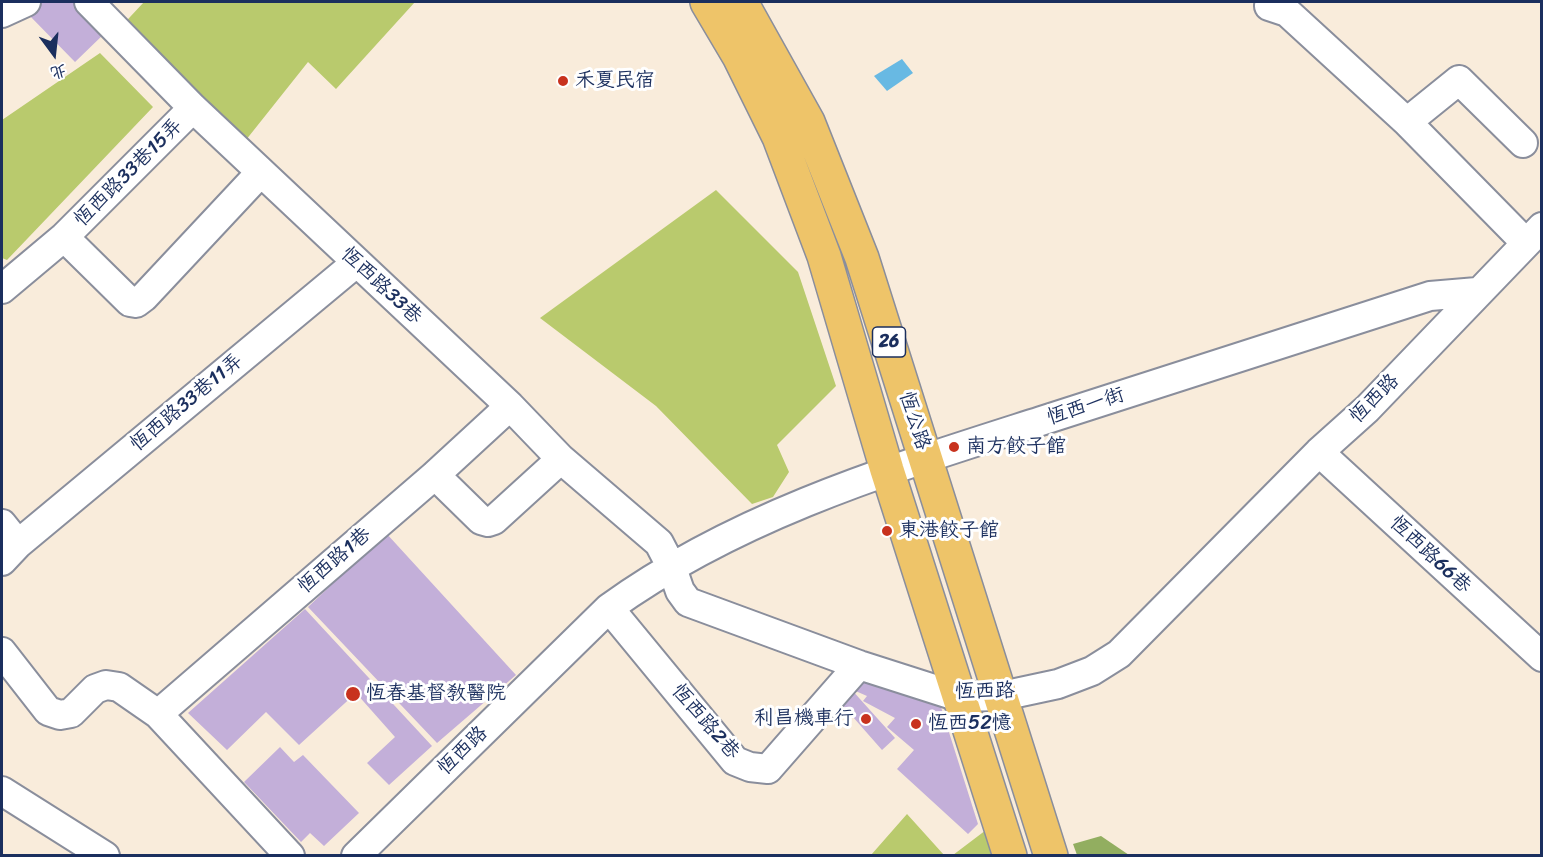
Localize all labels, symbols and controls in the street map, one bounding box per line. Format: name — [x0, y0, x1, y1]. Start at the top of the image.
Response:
north arrow — [24, 24, 84, 84]
text: 北 — [47, 56, 70, 88]
place label: 禾夏民宿 — [575, 69, 655, 93]
marker: 禾夏民宿 — [556, 74, 570, 88]
street label: 恆西路33巷15弄 — [70, 114, 188, 232]
street label: 恆西路33巷 — [336, 242, 426, 330]
road number: 26 — [872, 327, 906, 357]
street label: 恆西路33巷11弄 — [126, 349, 248, 457]
street label: 恆西路 — [1345, 369, 1405, 429]
street label: 恆西一街 — [1044, 383, 1128, 431]
street label: 恆公路 — [893, 389, 935, 453]
place label: 南方餃子館 — [966, 435, 1066, 459]
marker: 南方餃子館 — [947, 440, 961, 454]
street label: 恆西路66巷 — [1384, 511, 1476, 599]
place label: 東港餃子館 — [899, 519, 999, 543]
street label: 恆西路1巷 — [294, 523, 376, 599]
marker: 東港餃子館 — [880, 524, 894, 538]
street label: 恆西路 — [955, 679, 1015, 705]
street label: 恆西路2巷 — [666, 680, 744, 764]
place label: 恆春基督教醫院 — [366, 682, 506, 706]
marker: 恆春基督教醫院 — [344, 685, 362, 703]
place label: 利昌機車行 — [754, 707, 854, 731]
marker: 利昌機車行 — [859, 712, 873, 726]
place label: 恆西52憶 — [928, 712, 1012, 736]
marker: 恆西52憶 — [909, 717, 923, 731]
street label: 恆西路 — [433, 722, 493, 780]

